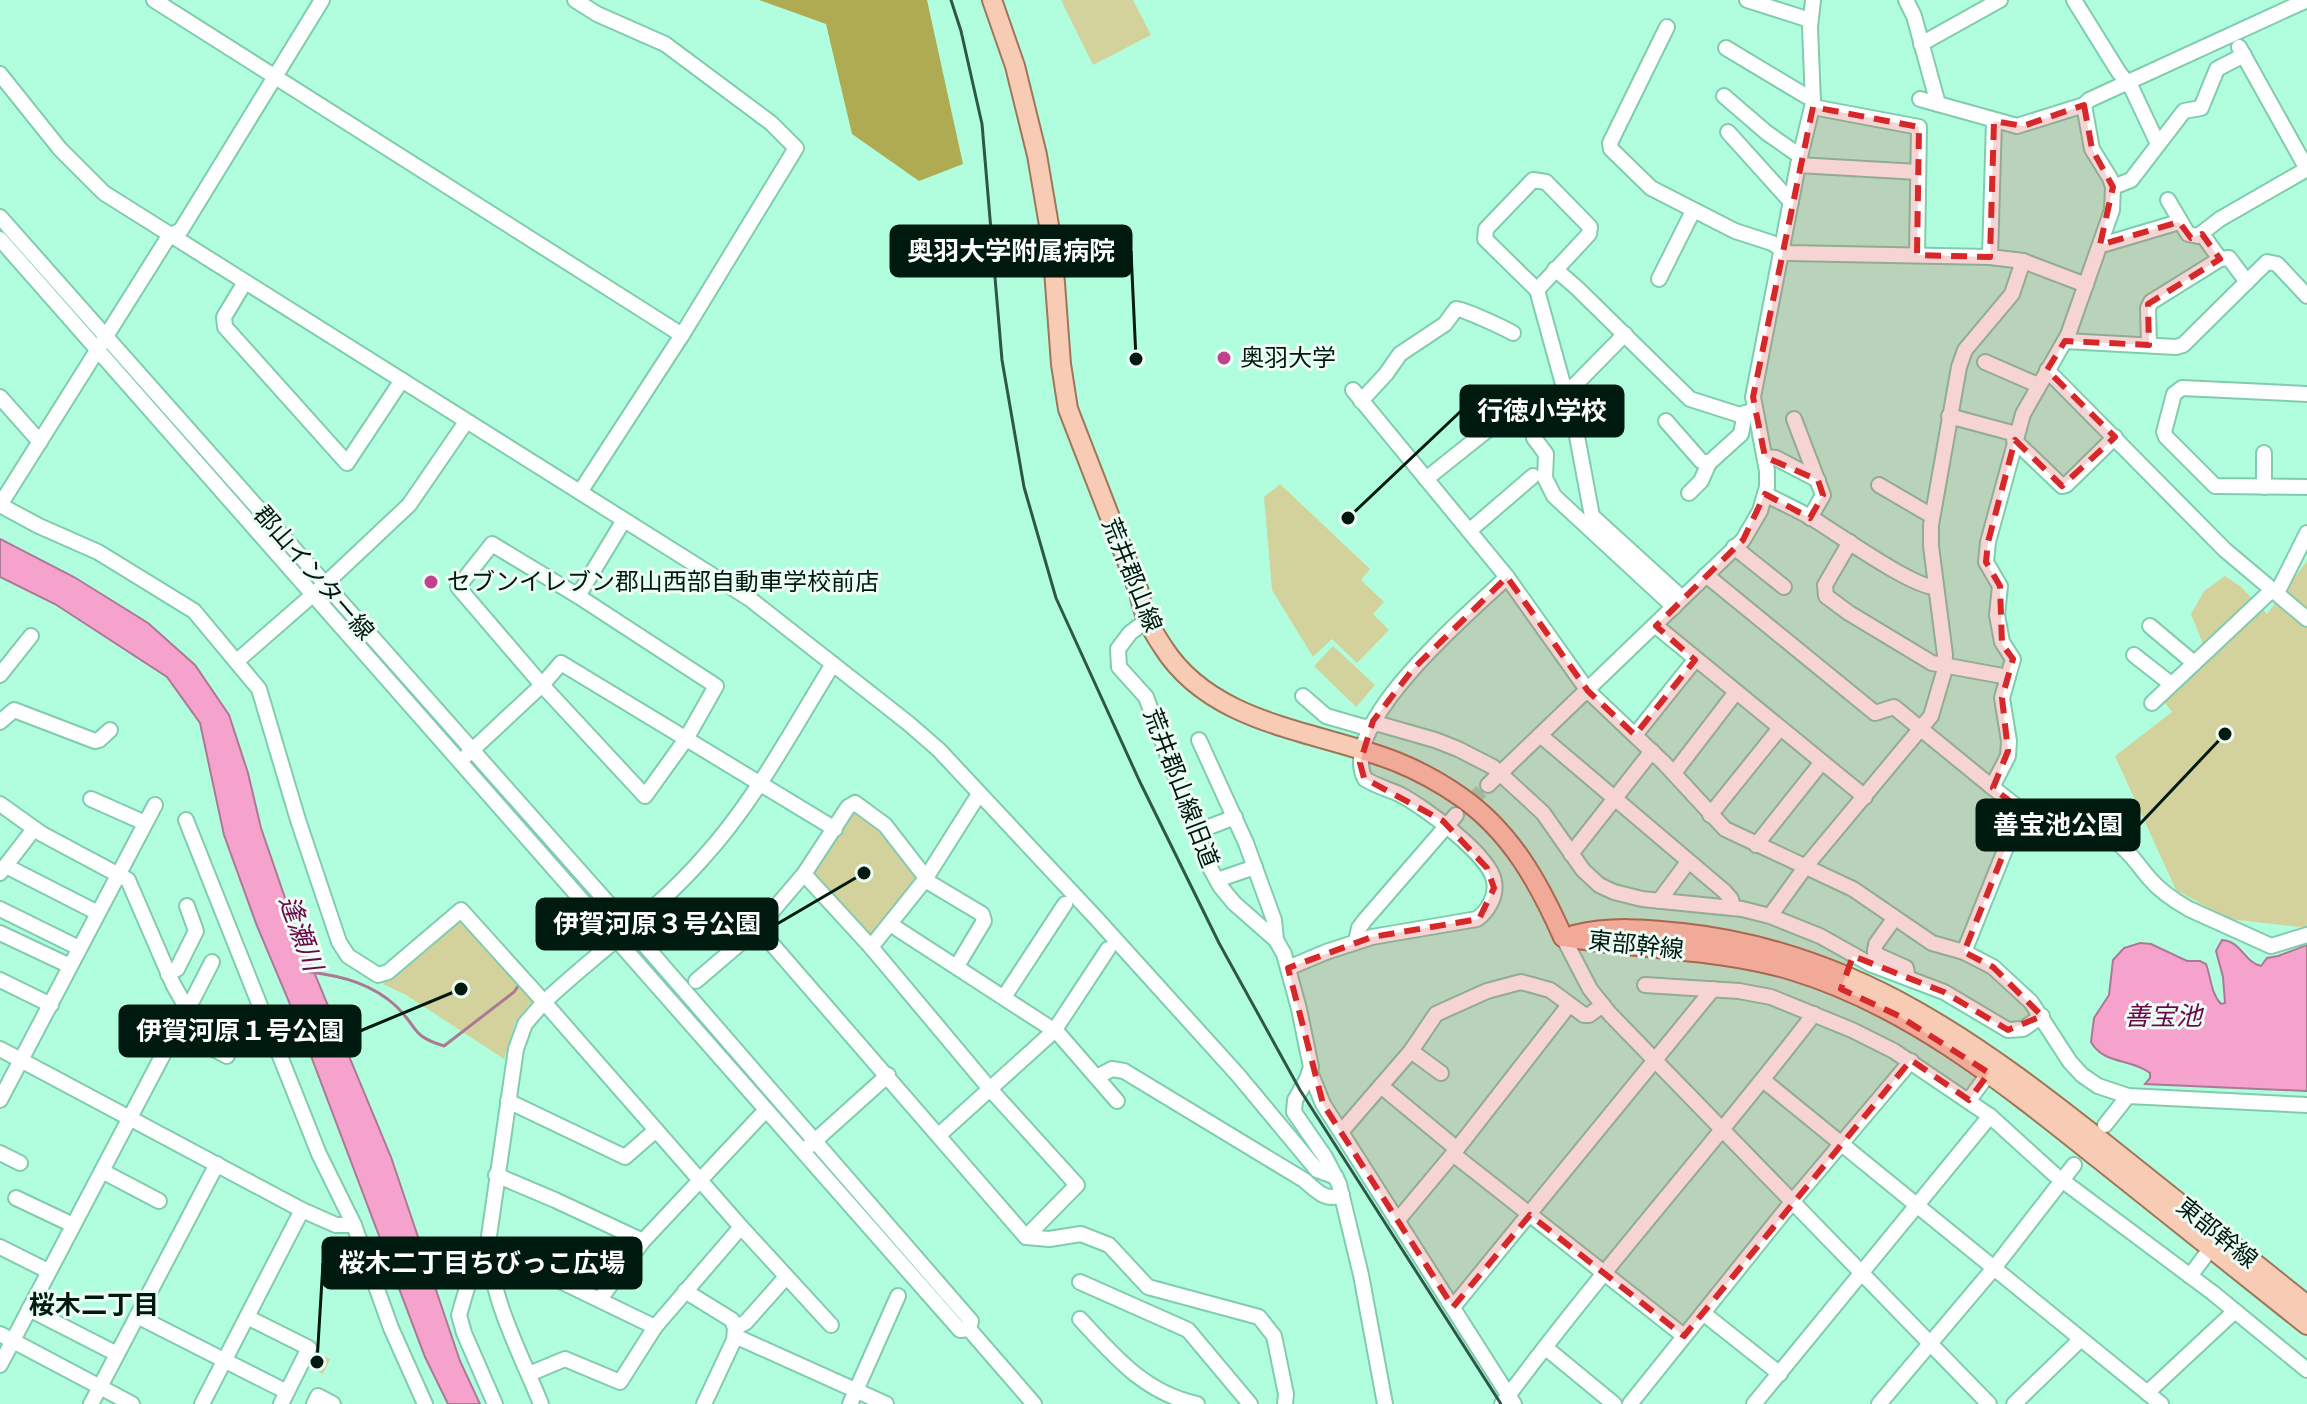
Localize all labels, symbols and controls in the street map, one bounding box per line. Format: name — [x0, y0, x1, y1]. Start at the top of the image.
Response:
callout: 奥羽大学附属病院 — [891, 226, 1131, 276]
text: 奥羽大学附属病院 — [907, 234, 1115, 265]
place label: 奥羽大学 — [1240, 342, 1336, 371]
marker: 奥羽大学 — [1215, 349, 1233, 367]
callout: 行徳小学校 — [1461, 386, 1623, 436]
text: 行徳小学校 — [1477, 394, 1607, 425]
street label: 郡山インター線 — [249, 499, 381, 645]
street label: 荒井郡山線 — [1097, 513, 1169, 636]
place label: セブンイレブン郡山西部自動車学校前店 — [447, 566, 879, 595]
marker: セブンイレブン郡山西部自動車学校前店 — [422, 573, 440, 591]
street label: 荒井郡山線旧道 — [1139, 704, 1226, 871]
callout: 善宝池公園 — [1977, 800, 2139, 850]
text: 善宝池公園 — [1993, 808, 2123, 839]
water label: 逢瀬川 — [275, 891, 331, 977]
callout: 伊賀河原３号公園 — [537, 899, 777, 949]
text: 伊賀河原３号公園 — [553, 907, 761, 938]
street label: 東部幹線 — [1587, 924, 1685, 963]
water label: 善宝池 — [2124, 999, 2205, 1030]
callout: 伊賀河原１号公園 — [120, 1006, 360, 1056]
text: 伊賀河原１号公園 — [136, 1014, 344, 1045]
street label: 東部幹線 — [2172, 1190, 2264, 1273]
callout: 桜木二丁目ちびっこ広場 — [323, 1238, 641, 1288]
text: 桜木二丁目ちびっこ広場 — [339, 1246, 625, 1277]
district label: 桜木二丁目 — [29, 1288, 159, 1319]

